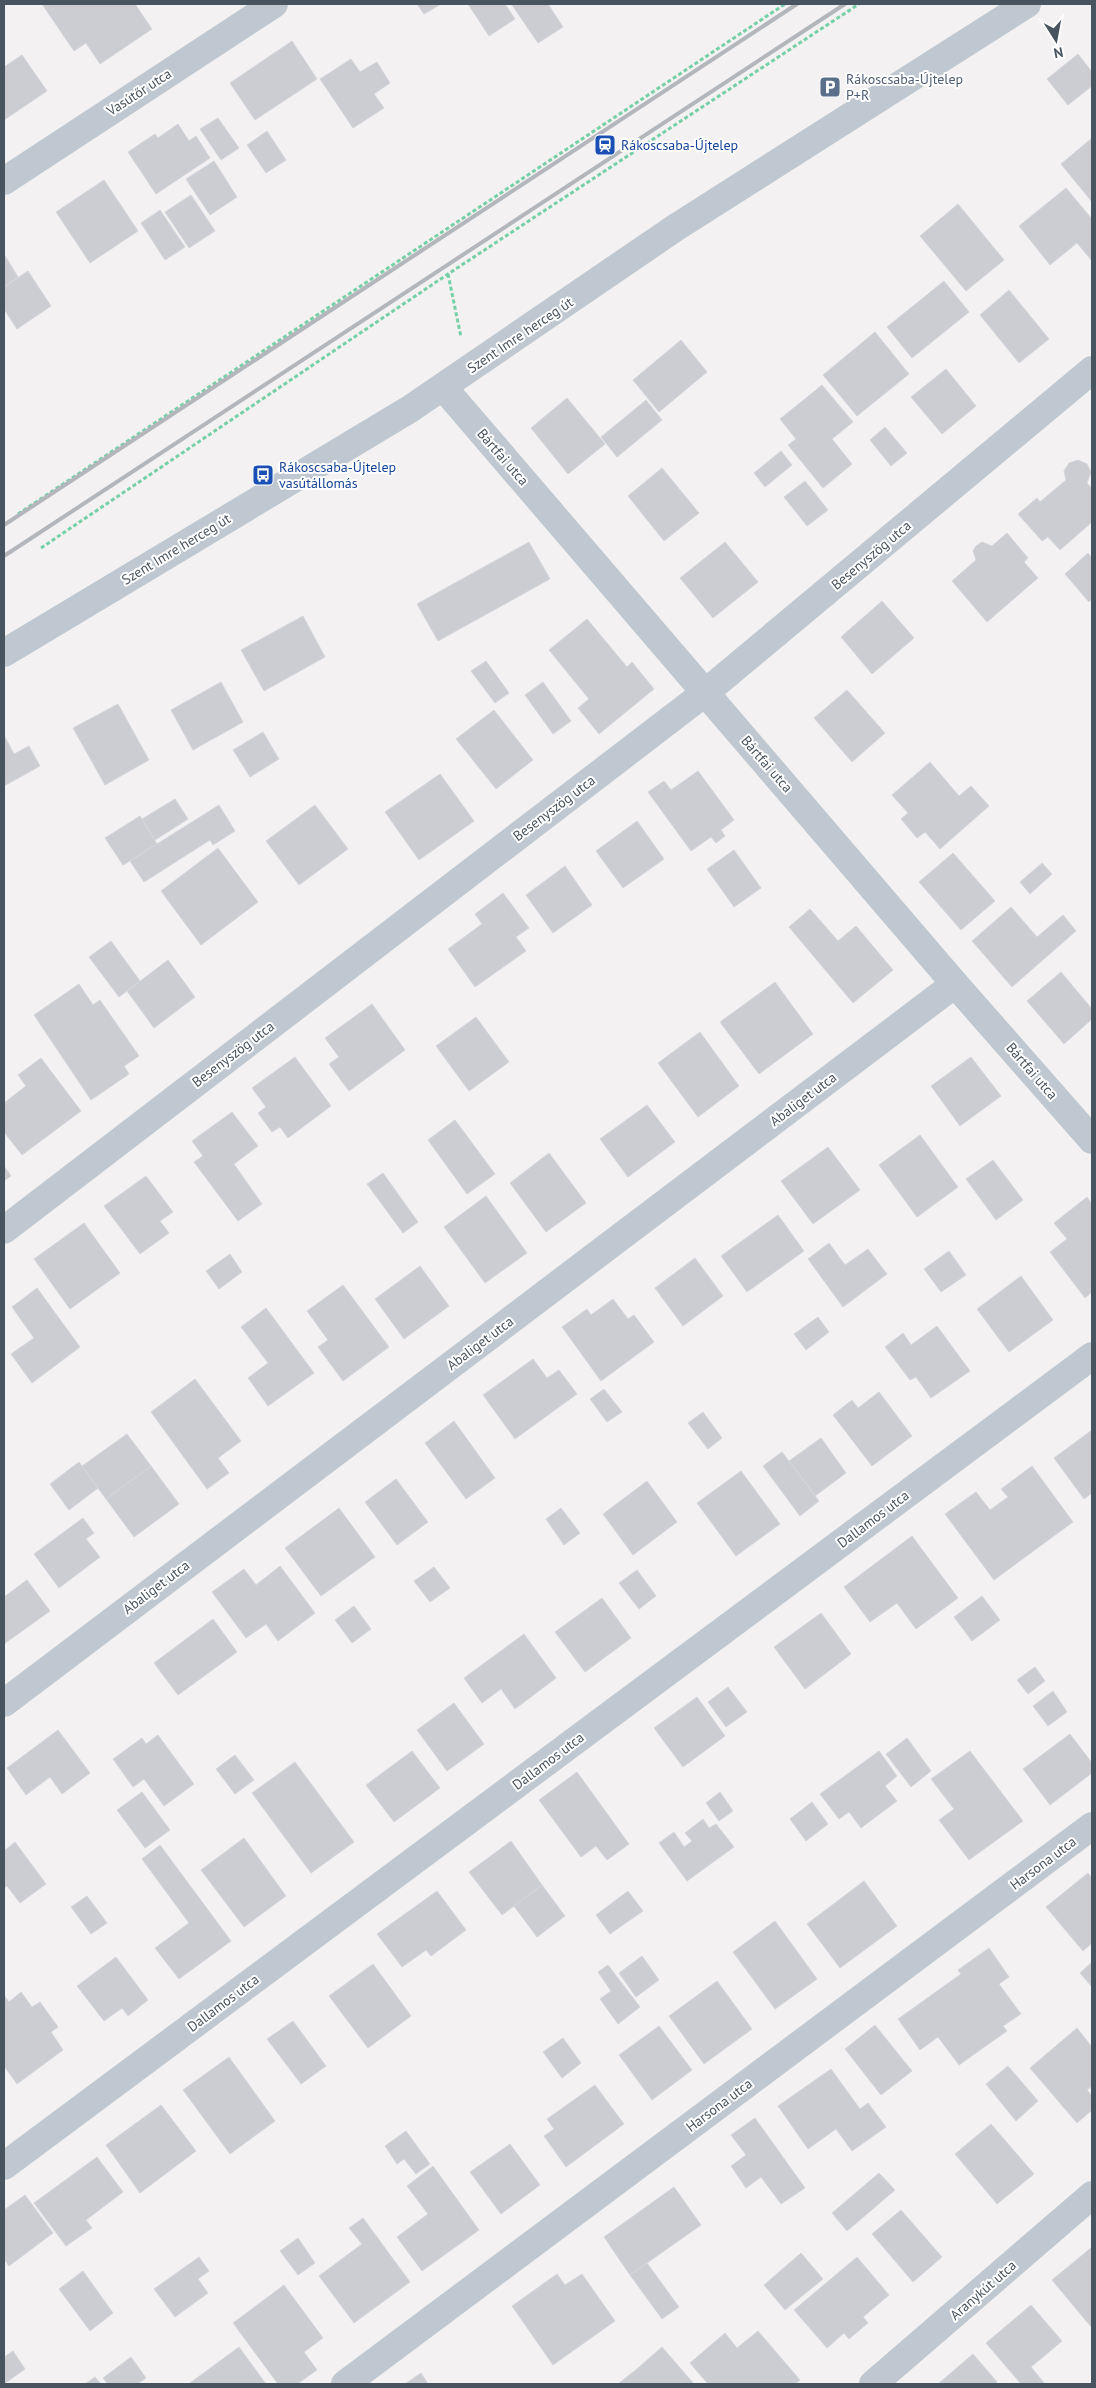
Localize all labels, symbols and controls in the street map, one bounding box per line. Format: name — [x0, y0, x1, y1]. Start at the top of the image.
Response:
north arrow — [1031, 15, 1081, 65]
text: N — [1052, 43, 1065, 62]
street label: Vasútőr utca — [102, 64, 175, 120]
place label: Rákoscsaba-Újtelep P+R — [846, 70, 963, 104]
parking icon: Rákoscsaba-Újtelep P+R — [818, 75, 842, 99]
station icon: Rákoscsaba-Újtelep — [593, 133, 617, 157]
place label: Rákoscsaba-Újtelep — [621, 136, 738, 154]
street label: Szent Imre herceg út — [464, 293, 577, 377]
street label: Bártfai utca — [473, 425, 533, 489]
place label: Rákoscsaba-Újtelep vasútállomás — [279, 458, 396, 492]
bus stop icon: Rákoscsaba-Újtelep vasútállomás — [251, 463, 275, 487]
street label: Szent Imre herceg út — [118, 509, 234, 589]
street label: Besenyszög utca — [827, 516, 915, 594]
street label: Bártfai utca — [737, 732, 797, 796]
street label: Besenyszög utca — [509, 771, 599, 845]
street label: Besenyszög utca — [188, 1017, 278, 1091]
street label: Bártfai utca — [1002, 1039, 1062, 1103]
street label: Abaliget utca — [766, 1068, 840, 1130]
street label: Abaliget utca — [443, 1312, 517, 1374]
street label: Dallamos utca — [834, 1486, 912, 1552]
street label: Abaliget utca — [119, 1556, 193, 1618]
street label: Dallamos utca — [509, 1728, 587, 1794]
street label: Harsona utca — [1006, 1832, 1080, 1894]
street label: Dallamos utca — [184, 1970, 262, 2036]
street label: Harsona utca — [682, 2074, 756, 2136]
street label: Aranykút utca — [946, 2256, 1020, 2324]

